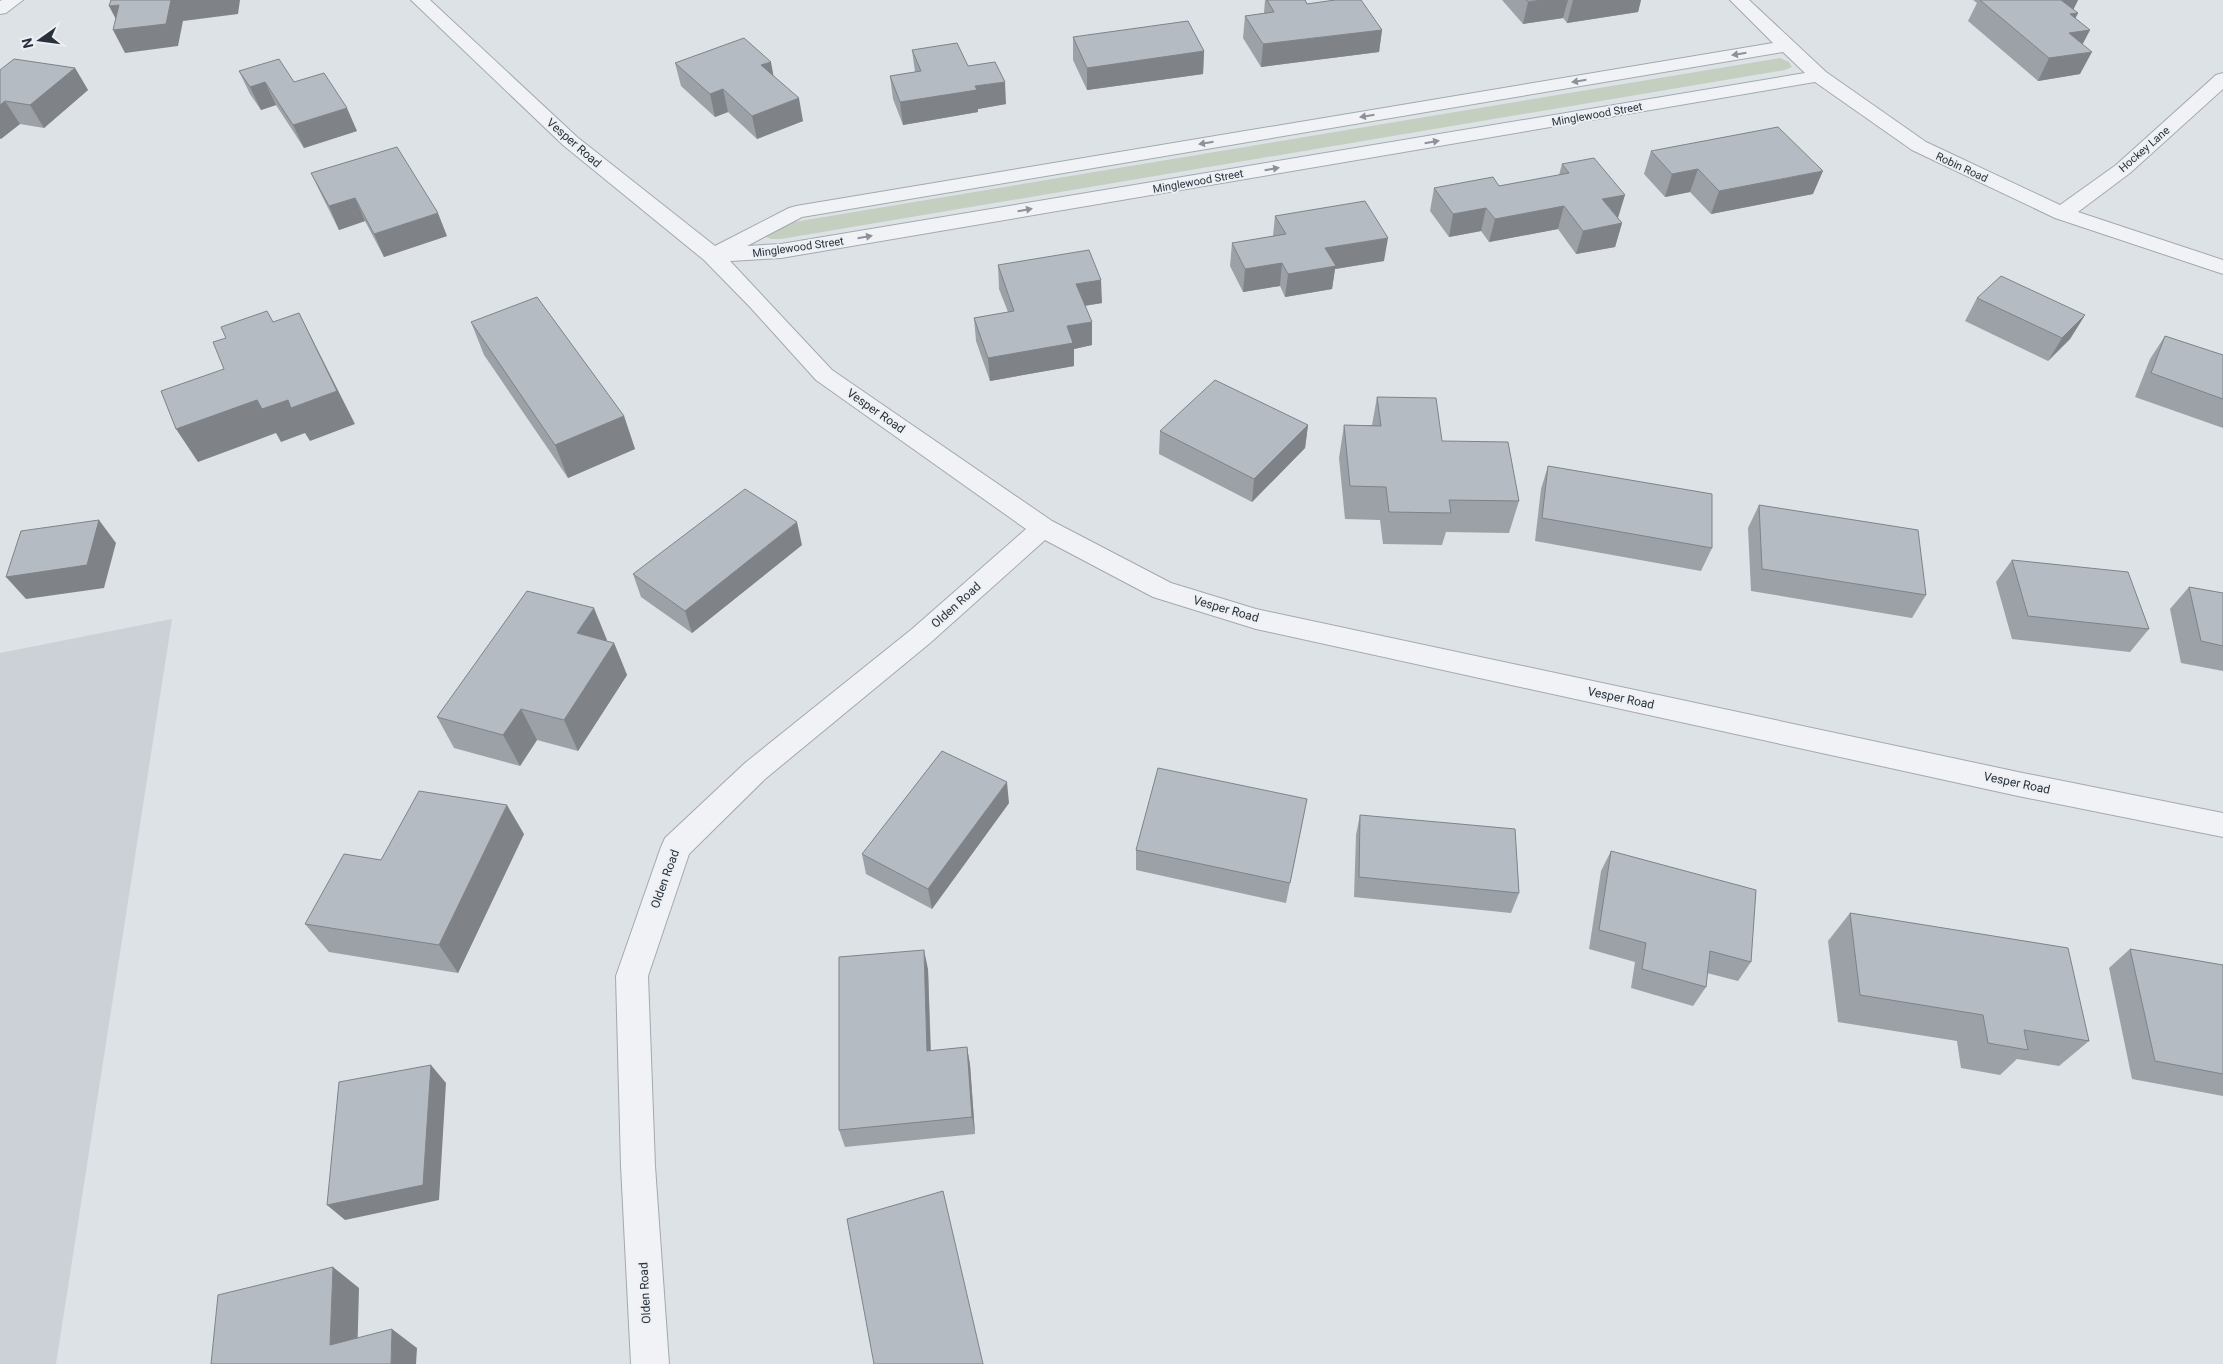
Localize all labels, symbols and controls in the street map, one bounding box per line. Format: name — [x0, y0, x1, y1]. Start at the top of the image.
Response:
north arrow — [15, 15, 65, 65]
text: N — [18, 36, 36, 50]
one-way arrow — [1731, 50, 1747, 58]
one-way arrow — [1570, 77, 1586, 85]
street label: Minglewood Street — [1551, 100, 1644, 129]
one-way arrow — [1358, 113, 1374, 121]
street label: Vesper Road — [544, 116, 604, 170]
street label: Hockey Lane — [2116, 124, 2172, 175]
one-way arrow — [1424, 137, 1440, 145]
one-way arrow — [1198, 139, 1214, 147]
street label: Robin Road — [1934, 150, 1990, 185]
one-way arrow — [1264, 164, 1280, 172]
street label: Minglewood Street — [1152, 167, 1245, 196]
one-way arrow — [1018, 206, 1034, 214]
one-way arrow — [857, 233, 873, 241]
street label: Minglewood Street — [752, 235, 845, 260]
street label: Vesper Road — [844, 386, 908, 436]
street label: Olden Road — [928, 579, 984, 631]
street label: Vesper Road — [1192, 593, 1260, 625]
street label: Vesper Road — [1586, 684, 1656, 712]
street label: Vesper Road — [1982, 769, 2052, 797]
street label: Olden Road — [648, 848, 682, 910]
street label: Olden Road — [636, 1262, 654, 1324]

